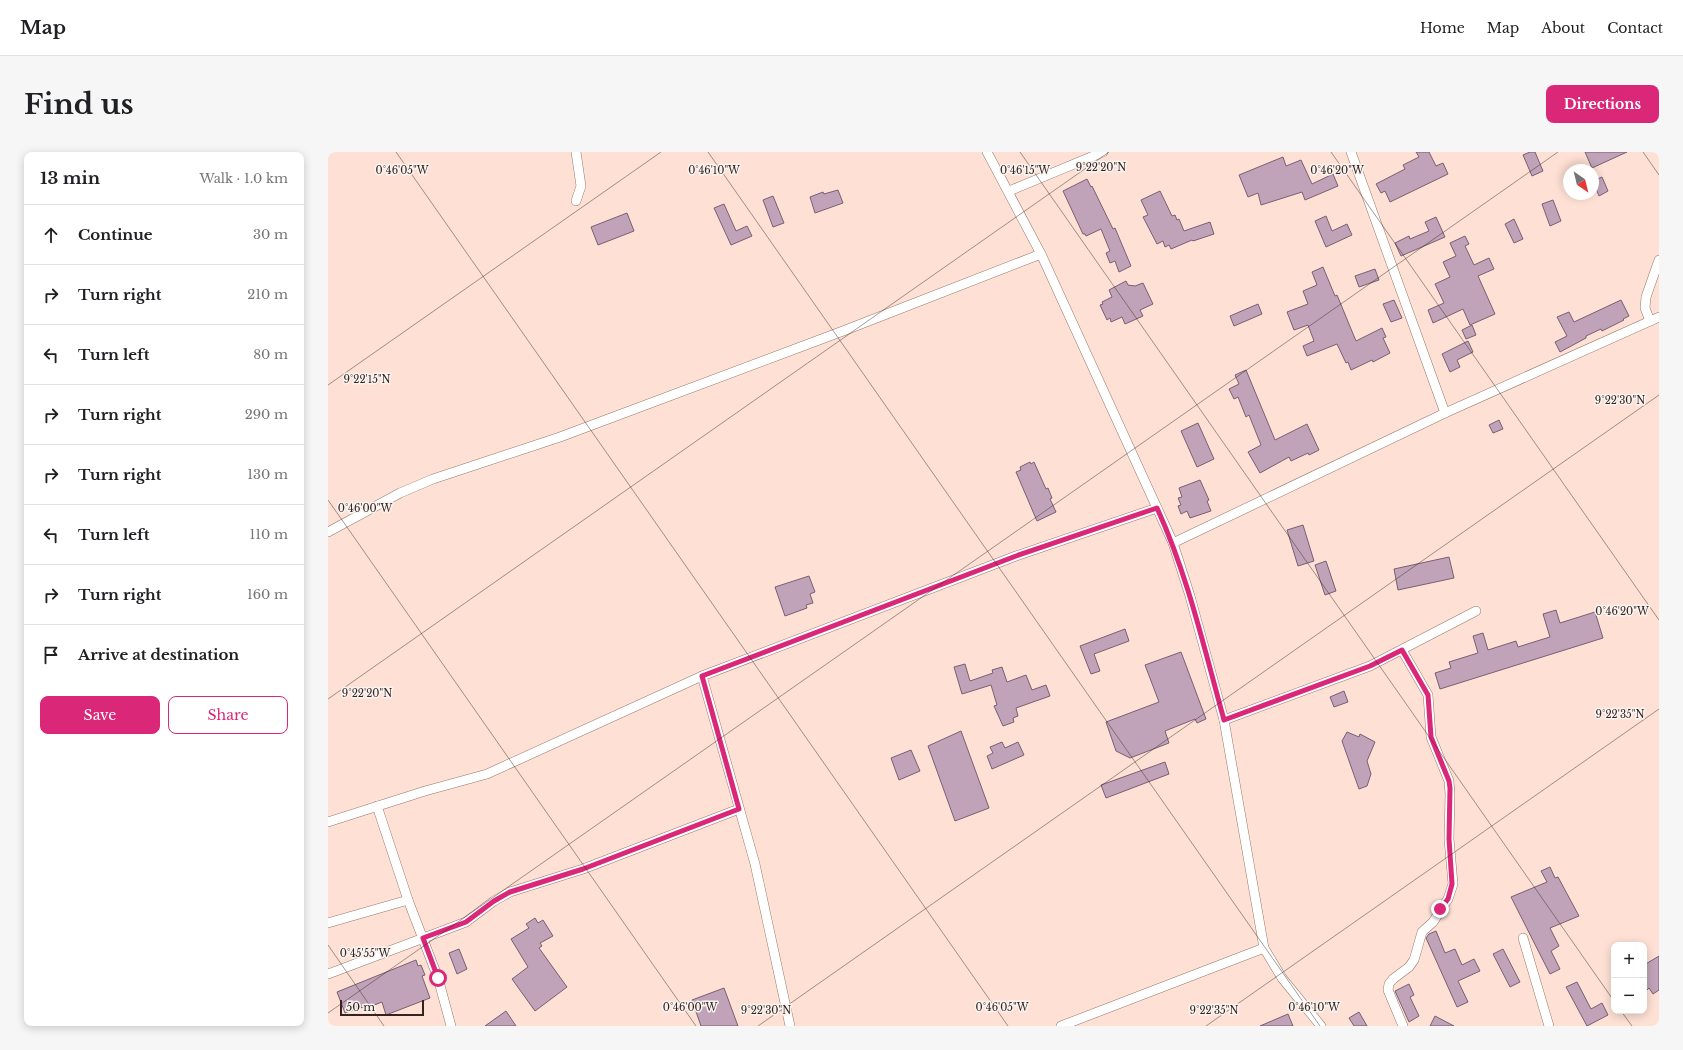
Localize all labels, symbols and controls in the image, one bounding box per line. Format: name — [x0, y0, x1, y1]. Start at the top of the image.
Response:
text: Map — [20, 16, 66, 39]
text: Home — [1420, 19, 1465, 37]
text: Map — [1487, 19, 1519, 37]
text: About — [1541, 19, 1585, 37]
text: Contact — [1607, 19, 1663, 37]
button: Directions — [1546, 85, 1659, 123]
text: Find us — [24, 87, 134, 122]
text: 9°22'20"N — [1076, 161, 1126, 174]
text: 0°46'05"W — [376, 164, 429, 177]
text: 0°46'10"W — [688, 164, 740, 177]
text: 0°46'15"W — [1000, 164, 1050, 177]
text: 0°46'20"W — [1310, 164, 1364, 177]
north arrow — [1563, 164, 1599, 200]
text: 13 min — [40, 168, 100, 189]
text: Walk · 1.0 km — [199, 170, 288, 187]
icon: ahead — [40, 224, 62, 246]
text: Continue — [78, 225, 153, 244]
text: 30 m — [253, 226, 288, 243]
icon: right — [40, 284, 62, 306]
text: Turn right — [78, 285, 161, 304]
text: 210 m — [247, 286, 288, 303]
icon: left — [40, 344, 62, 366]
text: Turn left — [78, 345, 149, 364]
text: 80 m — [253, 346, 288, 363]
text: 9°22'15"N — [343, 373, 391, 386]
text: 9°22'30"N — [1595, 394, 1645, 407]
icon: right — [40, 404, 62, 426]
text: Turn right — [78, 405, 161, 424]
text: 290 m — [245, 406, 288, 423]
icon: right — [40, 464, 62, 486]
text: Turn right — [78, 465, 161, 484]
text: 130 m — [247, 466, 288, 483]
text: 0°46'00"W — [338, 502, 392, 515]
icon: left — [40, 524, 62, 546]
text: Turn left — [78, 525, 149, 544]
text: 110 m — [249, 526, 288, 543]
icon: right — [40, 584, 62, 606]
text: Turn right — [78, 585, 161, 604]
text: 160 m — [247, 586, 288, 603]
text: 0°46'20"W — [1595, 605, 1649, 618]
icon: arrive — [40, 644, 62, 666]
text: Arrive at destination — [78, 645, 239, 664]
text: 9°22'20"N — [342, 687, 392, 700]
button: Save — [40, 696, 160, 734]
button: Share — [168, 696, 288, 734]
text: 9°22'35"N — [1596, 708, 1644, 721]
route end — [1431, 900, 1449, 918]
map controls — [1611, 942, 1647, 1014]
button: + — [1611, 942, 1647, 978]
text: 0°45'55"W — [340, 947, 390, 960]
route start — [429, 969, 447, 987]
button: − — [1611, 978, 1647, 1014]
scale bar — [340, 998, 424, 1017]
text: 50 m — [346, 1000, 375, 1014]
text: 0°46'00"W — [663, 1001, 717, 1014]
text: 0°46'05"W — [976, 1001, 1029, 1014]
text: 0°46'10"W — [1288, 1001, 1340, 1014]
text: 9°22'30"N — [741, 1004, 791, 1017]
text: 9°22'35"N — [1190, 1004, 1238, 1017]

